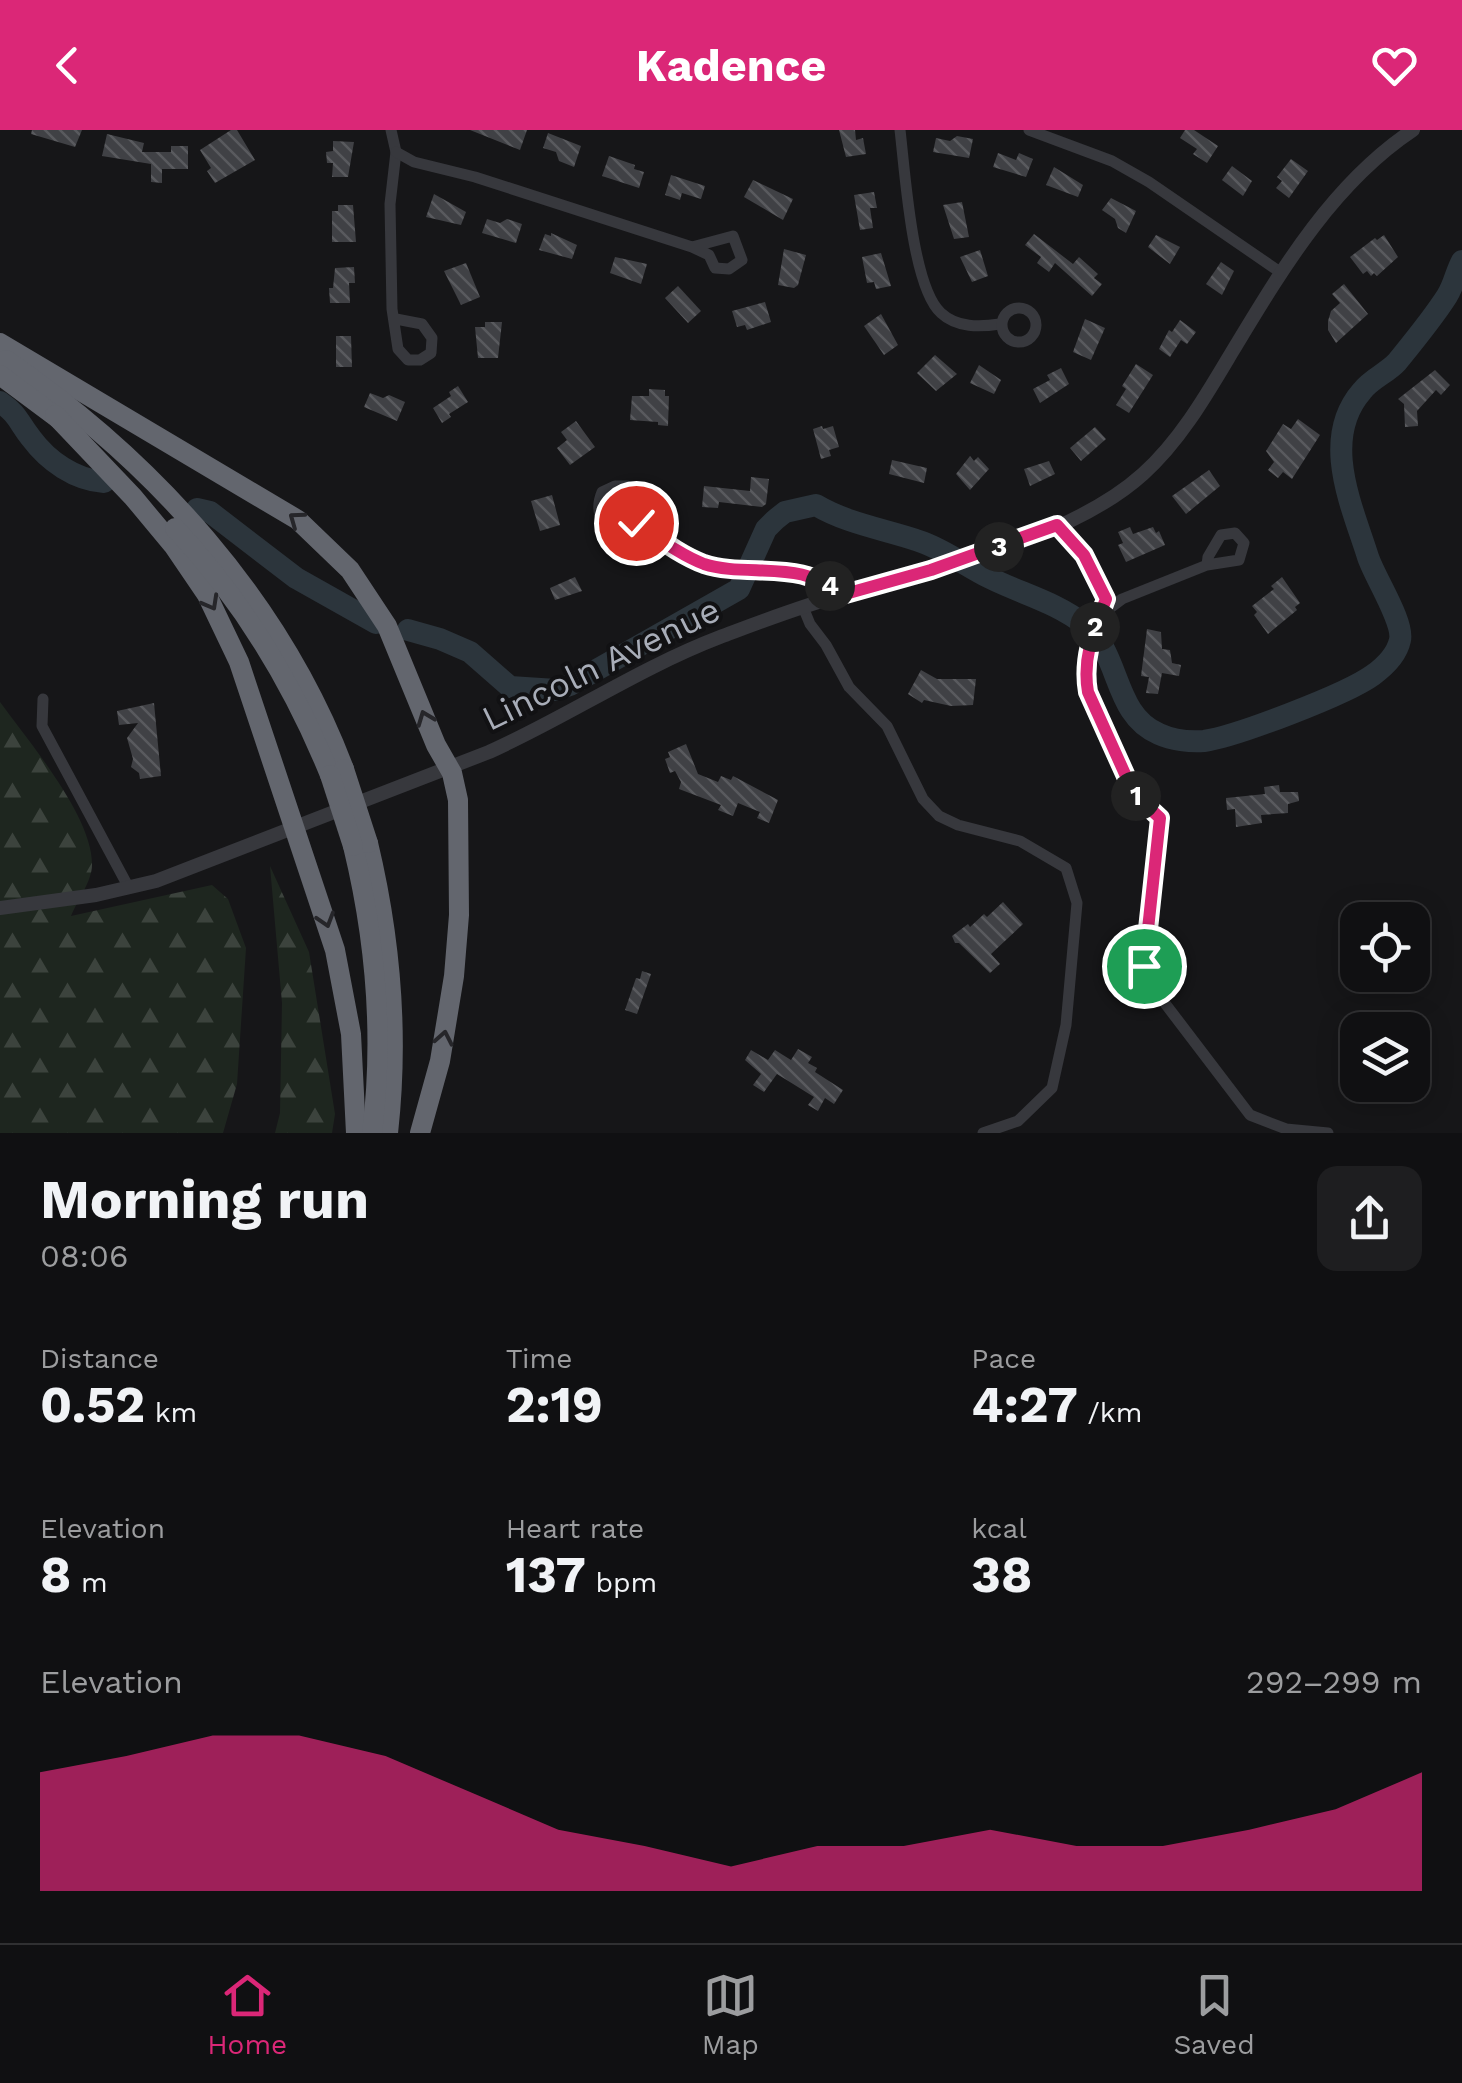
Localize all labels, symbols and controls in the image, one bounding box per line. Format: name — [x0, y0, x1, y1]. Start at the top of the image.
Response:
icon: back — [40, 38, 95, 93]
icon: heart — [1367, 38, 1422, 93]
text: Kadence — [636, 39, 826, 92]
pin — [594, 481, 679, 566]
icon: check — [609, 496, 664, 551]
one-way arrow — [289, 513, 307, 531]
pin: 3 — [974, 522, 1024, 572]
text: 3 — [991, 530, 1007, 563]
pin: 4 — [805, 561, 855, 611]
text: 4 — [821, 569, 839, 602]
street label: Lincoln Avenue — [475, 588, 727, 740]
one-way arrow — [198, 593, 218, 611]
pin: 2 — [1070, 602, 1120, 652]
text: 2 — [1087, 610, 1103, 643]
one-way arrow — [417, 710, 437, 728]
pin: 1 — [1111, 771, 1161, 821]
text: 1 — [1130, 779, 1142, 812]
map controls — [1340, 902, 1430, 1102]
button: locate — [1340, 902, 1430, 992]
one-way arrow — [314, 911, 335, 928]
pin — [1102, 924, 1187, 1009]
icon: arrive — [1117, 939, 1172, 994]
button: layers — [1340, 1012, 1430, 1102]
one-way arrow — [433, 1030, 454, 1047]
button: share — [1317, 1166, 1422, 1271]
text: Morning run — [40, 1167, 369, 1231]
text: 08:06 — [40, 1237, 128, 1275]
text: Distance — [40, 1342, 159, 1375]
text: Time — [506, 1342, 572, 1375]
text: Pace — [971, 1342, 1036, 1375]
text: 0.52 — [40, 1375, 145, 1434]
text: 2:19 — [506, 1375, 603, 1434]
text: 4:27 — [971, 1375, 1078, 1434]
text: km — [145, 1396, 197, 1429]
text: /km — [1078, 1396, 1142, 1429]
text: Elevation — [40, 1512, 165, 1545]
text: Heart rate — [506, 1512, 644, 1545]
text: kcal — [971, 1512, 1027, 1545]
text: 8 — [40, 1545, 71, 1604]
text: 137 — [506, 1545, 586, 1604]
text: 38 — [971, 1545, 1032, 1604]
text: m — [71, 1566, 108, 1599]
text: bpm — [586, 1566, 657, 1599]
text: Elevation — [40, 1663, 183, 1701]
text: 292–299 m — [1246, 1663, 1422, 1701]
tab: Home — [207, 1968, 287, 2061]
tab: Map — [702, 1968, 759, 2061]
tab: Saved — [1173, 1968, 1255, 2061]

